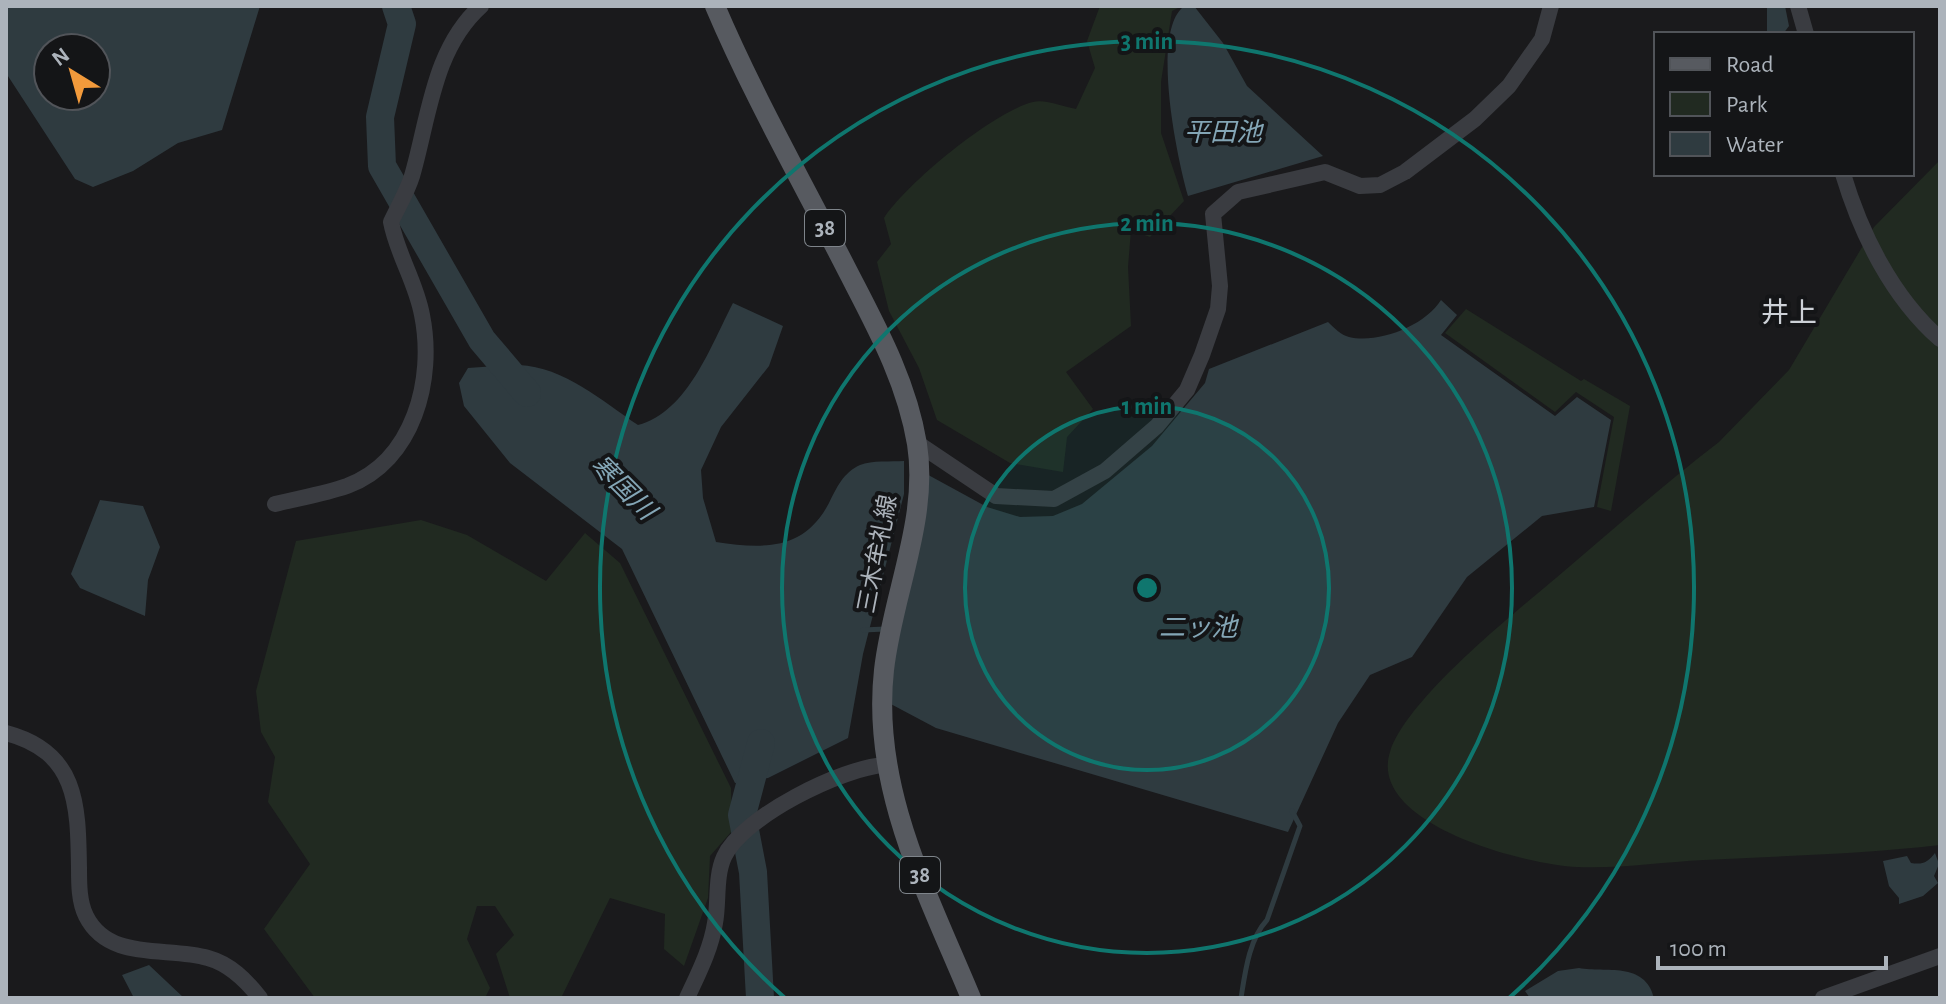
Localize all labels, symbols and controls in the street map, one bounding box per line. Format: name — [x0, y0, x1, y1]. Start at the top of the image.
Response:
text: 3 min — [1121, 30, 1173, 54]
north arrow — [32, 32, 112, 112]
legend — [1654, 32, 1914, 176]
text: N — [48, 43, 73, 70]
text: Road — [1726, 53, 1774, 77]
text: Park — [1726, 93, 1767, 117]
water label: 平田池 — [1184, 119, 1265, 146]
text: Water — [1726, 133, 1784, 157]
road number: 38 — [805, 210, 845, 246]
text: 2 min — [1120, 212, 1174, 236]
district label: 井上 — [1761, 298, 1817, 328]
text: 1 min — [1122, 395, 1172, 419]
water label: 寒国川 — [586, 451, 663, 527]
street label: 三木牟礼線 — [853, 492, 901, 615]
centre of rings — [1133, 574, 1161, 602]
water label: 二ッ池 — [1159, 614, 1240, 641]
road number: 38 — [900, 857, 940, 893]
scale bar — [1658, 920, 1886, 970]
text: 100 m — [1670, 937, 1727, 961]

